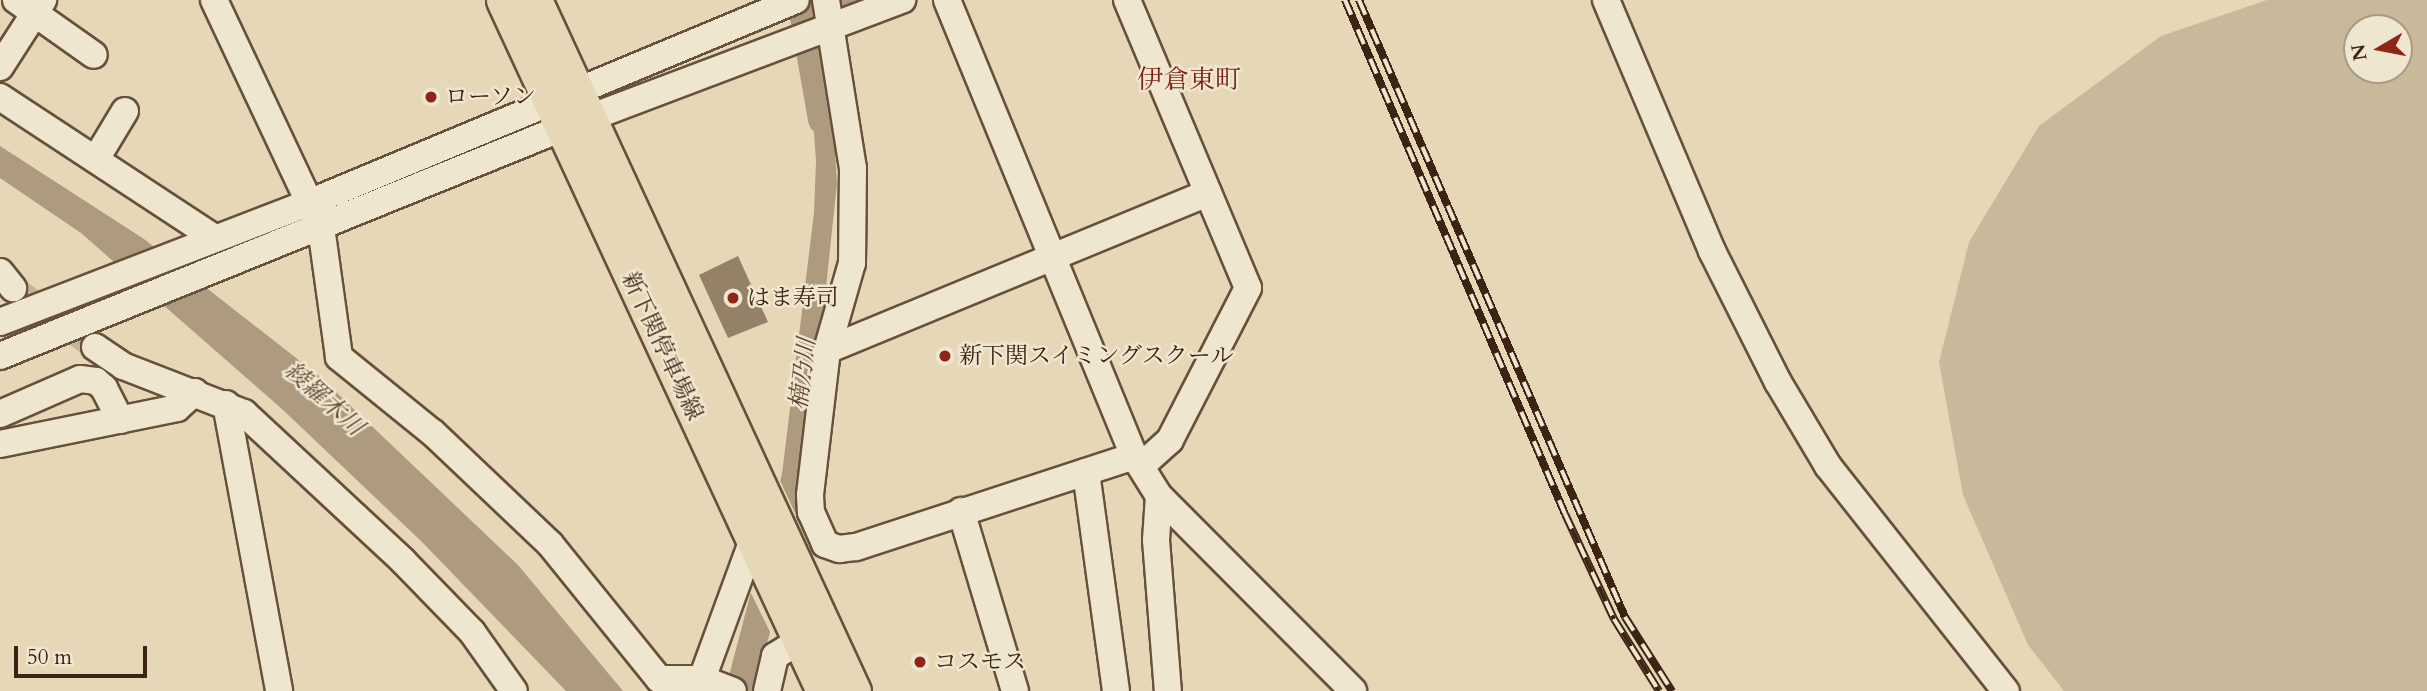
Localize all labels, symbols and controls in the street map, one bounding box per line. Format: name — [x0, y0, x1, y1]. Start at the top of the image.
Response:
north arrow — [2343, 14, 2413, 84]
text: N — [2345, 42, 2374, 63]
district label: 伊倉東町 — [1137, 64, 1241, 96]
place label: ローソン — [445, 83, 537, 111]
marker: ローソン — [423, 89, 439, 105]
street label: 新下関停車場線 — [615, 267, 709, 425]
place label: はま寿司 — [747, 284, 839, 312]
marker: はま寿司 — [725, 290, 741, 306]
water label: 楠乃川 — [784, 337, 822, 411]
place label: 新下関スイミングスクール — [959, 342, 1235, 370]
marker: 新下関スイミングスクール — [937, 348, 953, 364]
water label: 綾羅木川 — [279, 356, 369, 442]
scale bar — [18, 632, 150, 676]
text: 50 m — [27, 643, 72, 672]
place label: コスモス — [934, 648, 1026, 676]
marker: コスモス — [912, 654, 928, 670]

